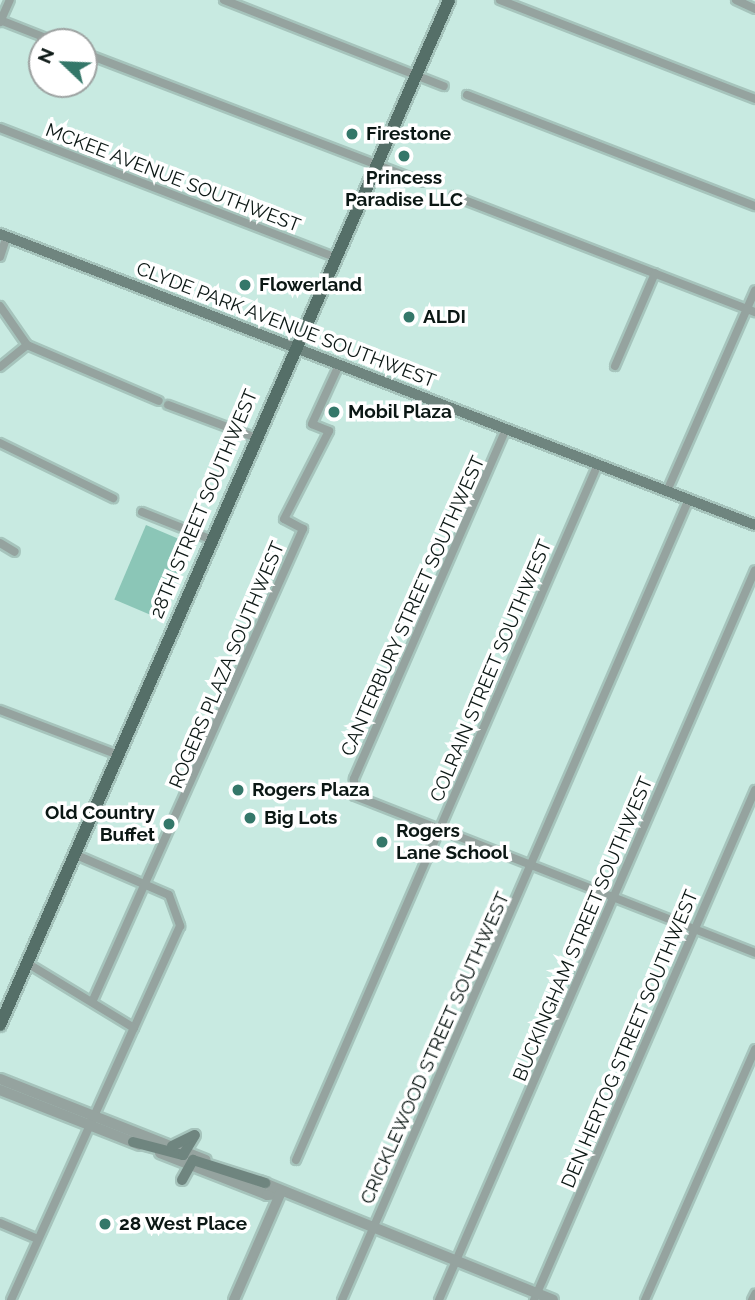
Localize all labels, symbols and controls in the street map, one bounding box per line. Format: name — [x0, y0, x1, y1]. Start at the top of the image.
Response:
north arrow — [28, 28, 98, 98]
text: N — [33, 45, 58, 67]
street label: MCKEE AVENUE SOUTHWEST — [42, 119, 304, 237]
place label: Firestone — [366, 123, 451, 145]
marker: Firestone — [344, 126, 360, 142]
marker: Princess Paradise LLC — [396, 148, 412, 164]
place label: Princess Paradise LLC — [345, 167, 463, 211]
street label: CLYDE PARK AVENUE SOUTHWEST — [133, 257, 439, 393]
place label: Flowerland — [259, 274, 362, 296]
marker: Flowerland — [237, 277, 253, 293]
place label: ALDI — [423, 306, 466, 328]
marker: ALDI — [401, 309, 417, 325]
street label: 28TH STREET SOUTHWEST — [145, 386, 263, 622]
place label: Mobil Plaza — [348, 401, 452, 423]
marker: Mobil Plaza — [326, 404, 342, 420]
street label: CANTERBURY STREET SOUTHWEST — [336, 452, 490, 760]
street label: COLRAIN STREET SOUTHWEST — [425, 536, 557, 806]
street label: ROGERS PLAZA SOUTHWEST — [164, 538, 290, 792]
street label: BUCKINGHAM STREET SOUTHWEST — [508, 773, 658, 1085]
place label: Rogers Plaza — [252, 779, 370, 801]
marker: Rogers Plaza — [230, 782, 246, 798]
place label: Old Country Buffet — [45, 802, 155, 846]
place label: Big Lots — [264, 807, 337, 829]
marker: Big Lots — [242, 810, 258, 826]
marker: Old Country Buffet — [161, 816, 177, 832]
place label: Rogers Lane School — [396, 820, 508, 864]
marker: Rogers Lane School — [374, 834, 390, 850]
street label: DEN HERTOG STREET SOUTHWEST — [557, 886, 703, 1192]
street label: CRICKLEWOOD STREET SOUTHWEST — [356, 888, 514, 1208]
place label: 28 West Place — [119, 1213, 248, 1235]
marker: 28 West Place — [97, 1216, 113, 1232]

